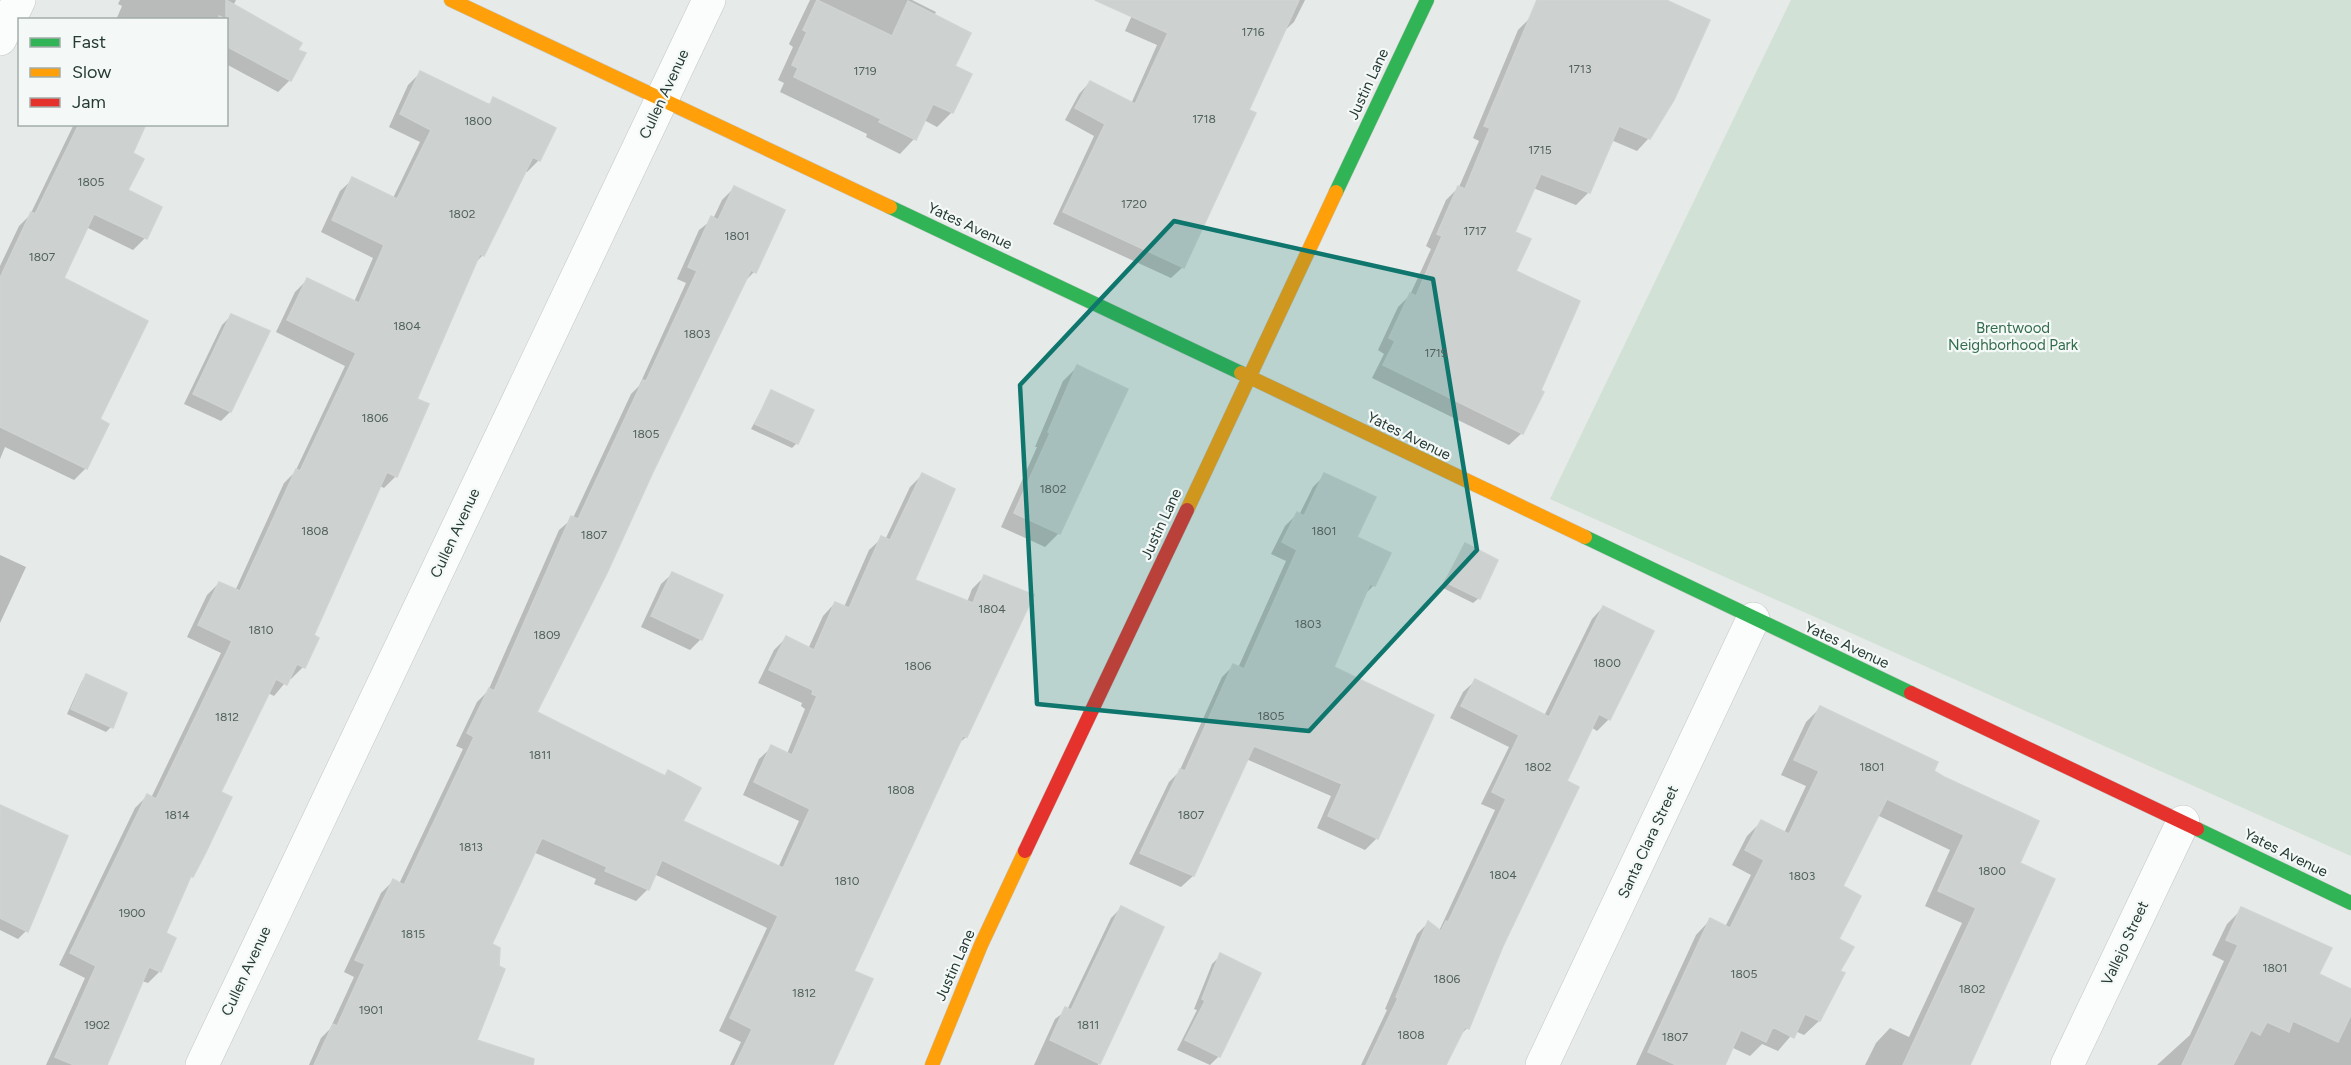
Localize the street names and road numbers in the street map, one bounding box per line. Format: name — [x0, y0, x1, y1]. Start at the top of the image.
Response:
street label: Cullen Avenue — [635, 46, 693, 142]
street label: Justin Lane — [1344, 46, 1392, 122]
street label: Yates Avenue — [925, 199, 1015, 253]
street label: Yates Avenue — [1364, 408, 1454, 464]
street label: Cullen Avenue — [426, 485, 484, 581]
street label: Justin Lane — [1137, 486, 1185, 562]
street label: Yates Avenue — [1802, 618, 1892, 672]
street label: Santa Clara Street — [1614, 782, 1682, 901]
street label: Yates Avenue — [2241, 825, 2331, 881]
street label: Vallejo Street — [2098, 898, 2152, 988]
street label: Cullen Avenue — [217, 923, 275, 1019]
street label: Justin Lane — [931, 926, 979, 1004]

